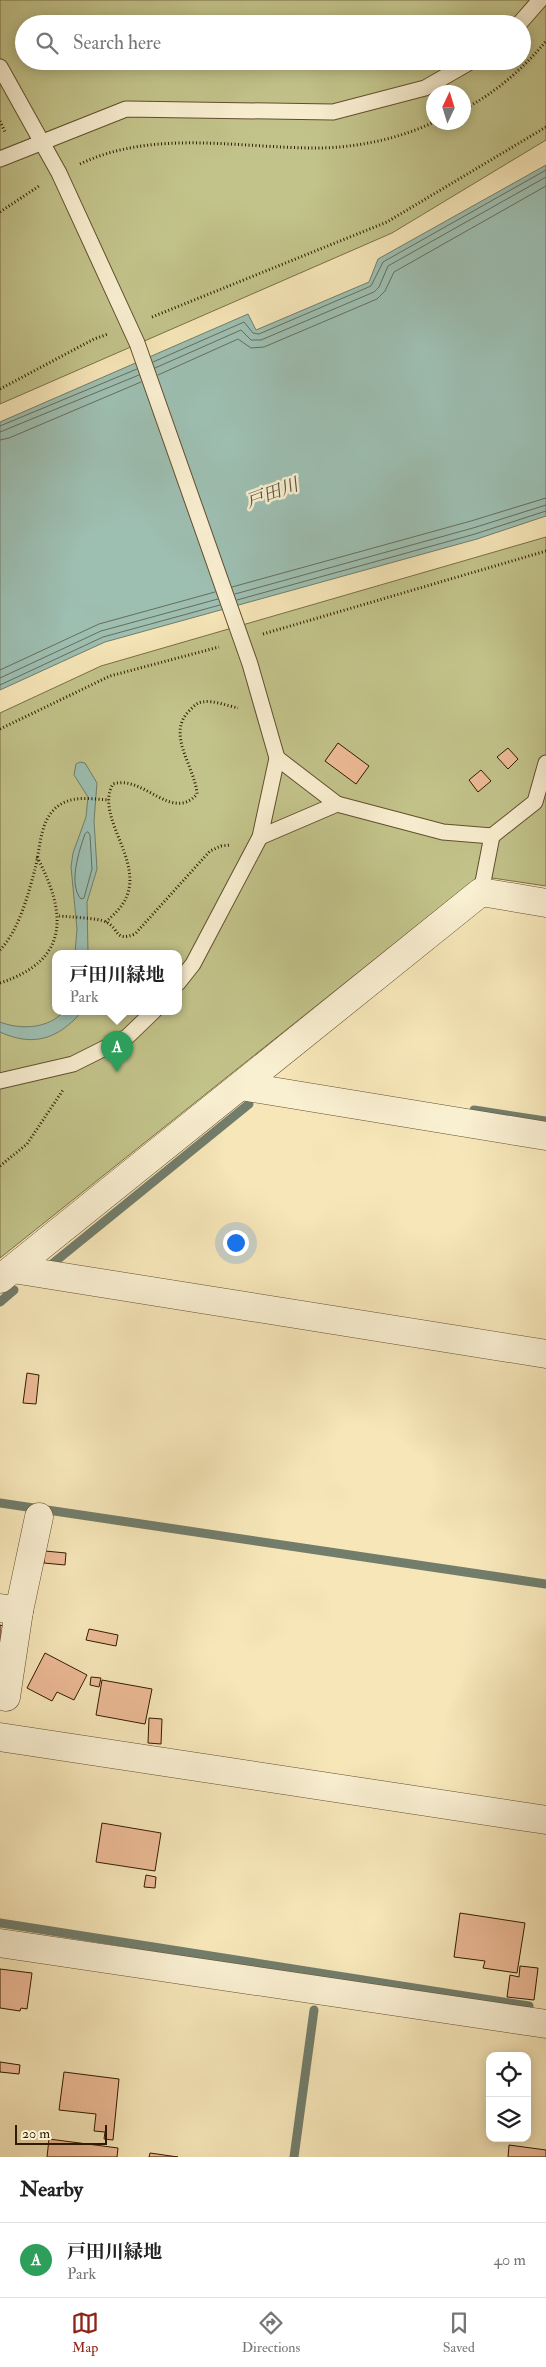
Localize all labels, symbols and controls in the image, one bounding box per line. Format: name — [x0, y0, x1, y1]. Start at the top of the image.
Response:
search box — [15, 15, 531, 70]
icon: search — [33, 29, 61, 57]
text: Search here — [73, 31, 161, 55]
north arrow — [426, 85, 471, 130]
water label: 戸田川 — [243, 473, 303, 514]
popup — [52, 950, 182, 1015]
text: 戸田川緑地 — [69, 963, 165, 987]
text: Park — [69, 987, 99, 1007]
pin: A — [101, 1031, 133, 1072]
your location — [223, 1230, 249, 1256]
map controls — [486, 2052, 531, 2142]
button: locate — [486, 2052, 531, 2097]
button: layers — [486, 2097, 531, 2142]
scale bar — [15, 2122, 108, 2145]
text: 20 m — [22, 2125, 50, 2142]
text: Nearby — [20, 2176, 83, 2203]
text: 戸田川緑地 — [67, 2240, 162, 2264]
text: A — [31, 2250, 41, 2270]
text: 40 m — [493, 2250, 526, 2270]
text: Park — [67, 2264, 96, 2284]
tab: Map — [71, 2309, 99, 2356]
tab: Directions — [242, 2309, 300, 2356]
tab: Saved — [443, 2309, 475, 2356]

